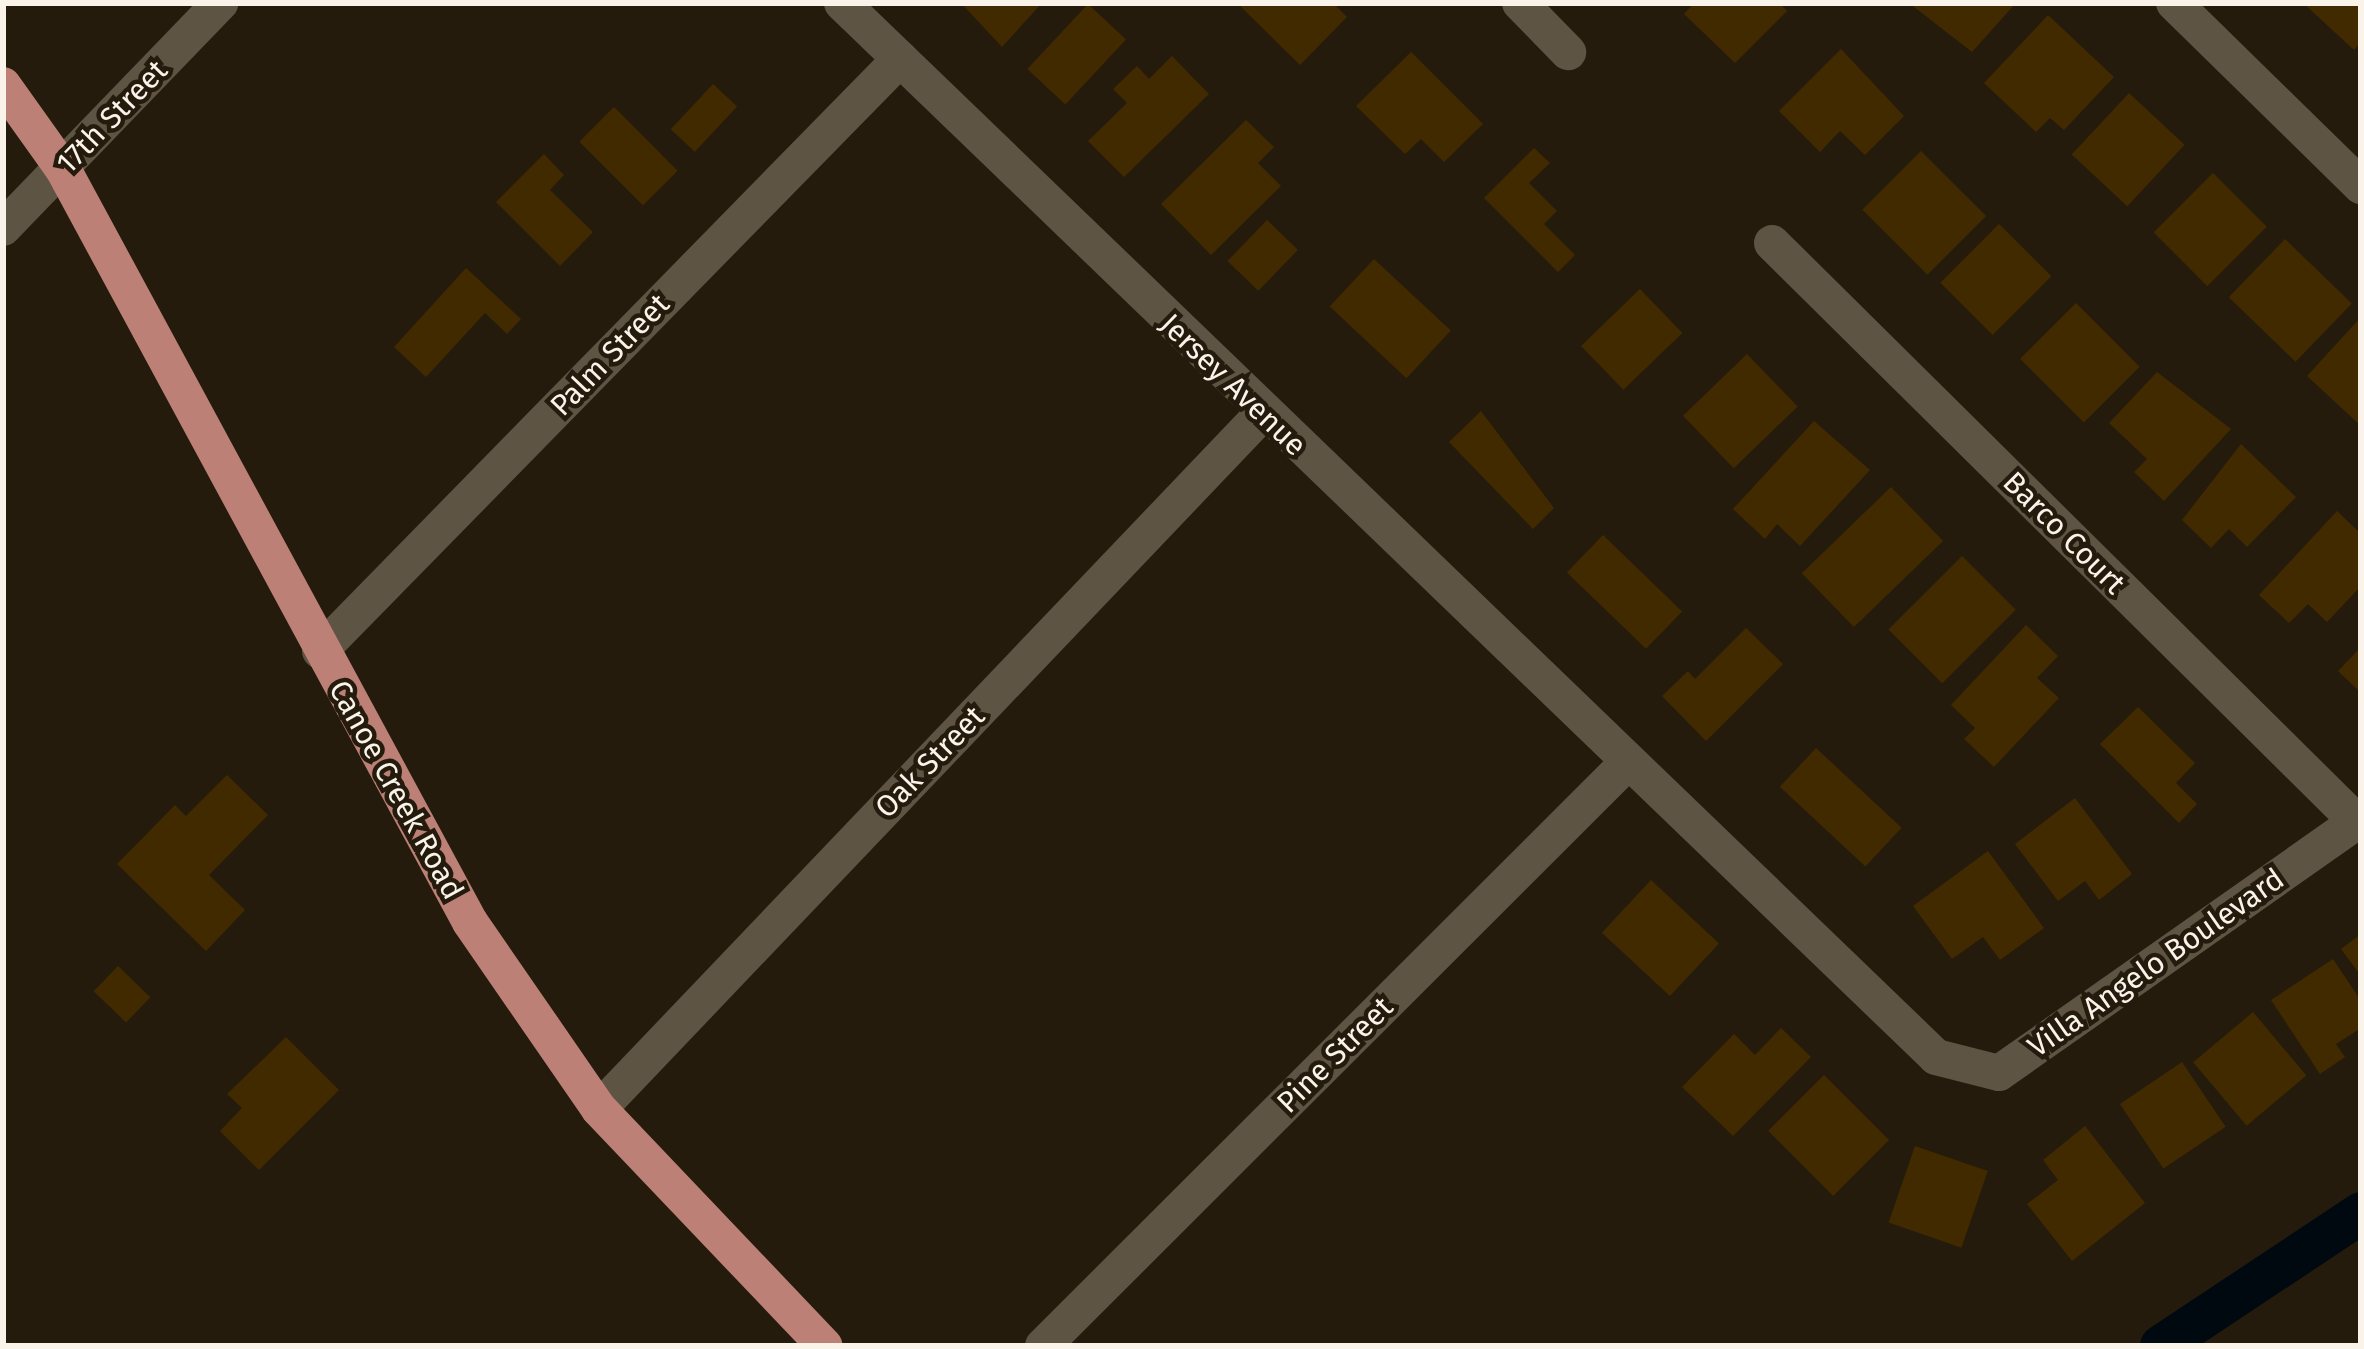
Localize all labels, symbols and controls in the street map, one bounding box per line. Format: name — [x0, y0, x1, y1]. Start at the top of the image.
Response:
street label: 17th Street — [49, 53, 175, 181]
street label: Palm Street — [543, 287, 677, 423]
street label: Jersey Avenue — [1152, 306, 1314, 464]
street label: Barco Court — [1995, 464, 2133, 602]
street label: Canoe Creek Road — [321, 674, 471, 906]
street label: Oak Street — [868, 699, 992, 825]
street label: Villa Angelo Boulevard — [2021, 861, 2291, 1065]
street label: Pine Street — [1270, 990, 1400, 1120]

